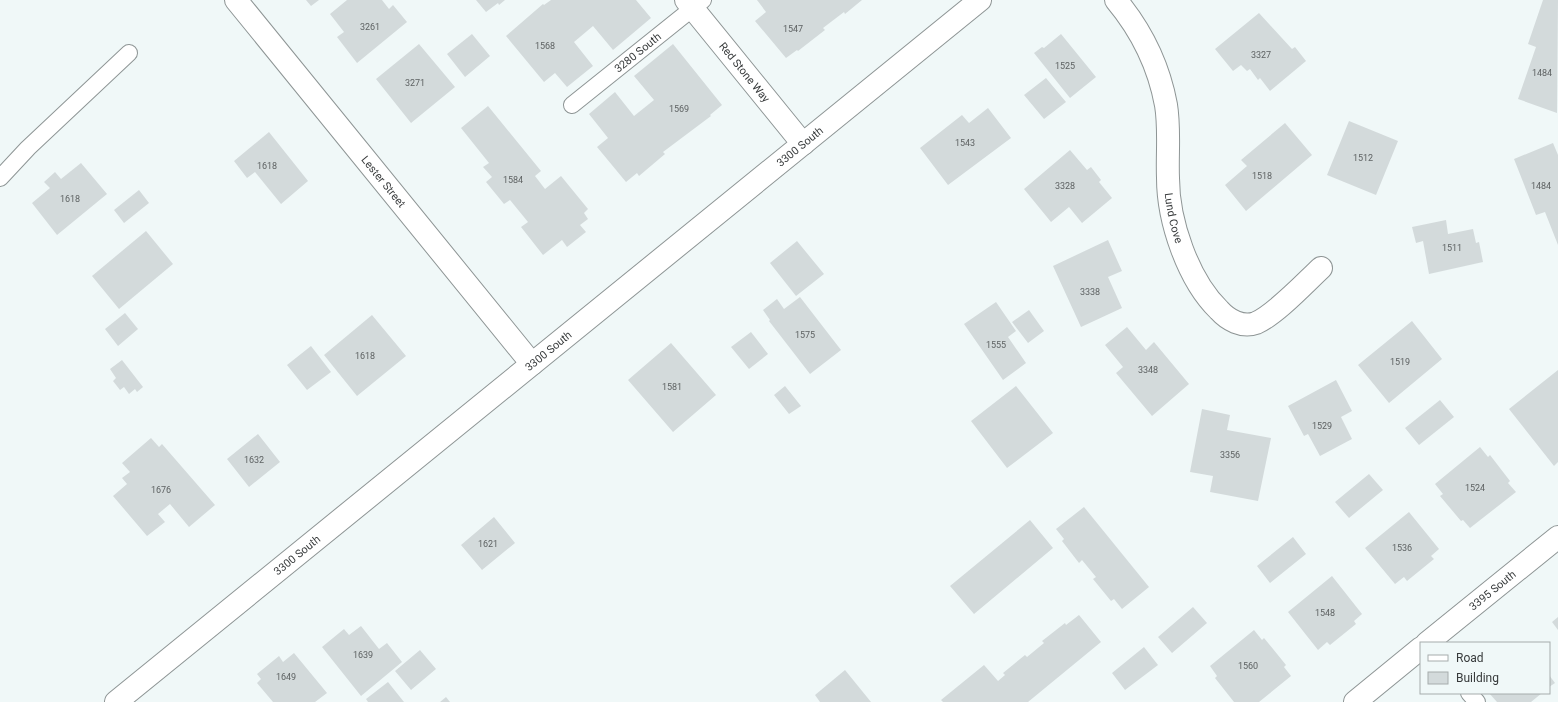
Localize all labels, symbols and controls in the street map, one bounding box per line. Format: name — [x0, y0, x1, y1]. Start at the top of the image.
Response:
house number: 3261 — [360, 22, 380, 32]
house number: 1547 — [783, 24, 803, 34]
street label: 3280 South — [612, 30, 664, 75]
street label: Red Stone Way — [716, 40, 773, 106]
house number: 1568 — [535, 41, 555, 51]
house number: 3327 — [1251, 50, 1271, 60]
house number: 1525 — [1055, 61, 1075, 71]
house number: 1484 — [1532, 68, 1552, 78]
house number: 3271 — [405, 78, 425, 88]
house number: 1569 — [669, 104, 689, 114]
street label: 3300 South — [774, 124, 826, 170]
house number: 1543 — [955, 138, 975, 148]
house number: 1512 — [1353, 153, 1373, 163]
street label: Lester Street — [358, 154, 408, 211]
house number: 1618 — [257, 161, 277, 171]
house number: 1518 — [1252, 171, 1272, 181]
house number: 1584 — [503, 175, 523, 185]
house number: 3328 — [1055, 181, 1075, 191]
house number: 1484 — [1531, 181, 1551, 191]
street label: Lund Cove — [1162, 192, 1185, 245]
house number: 1618 — [60, 194, 80, 204]
house number: 1511 — [1442, 243, 1462, 253]
house number: 3338 — [1080, 287, 1100, 297]
street label: 3300 South — [523, 328, 574, 374]
house number: 1575 — [795, 330, 815, 340]
house number: 1555 — [986, 340, 1006, 350]
house number: 1618 — [355, 351, 375, 361]
house number: 1519 — [1390, 357, 1410, 367]
house number: 3348 — [1138, 365, 1158, 375]
house number: 1581 — [662, 382, 682, 392]
house number: 1529 — [1312, 421, 1332, 431]
house number: 3356 — [1220, 450, 1240, 460]
house number: 1632 — [244, 455, 264, 465]
house number: 1524 — [1465, 483, 1485, 493]
house number: 1676 — [151, 485, 171, 495]
street label: 3300 South — [271, 533, 323, 578]
house number: 1621 — [478, 539, 498, 549]
house number: 1536 — [1392, 543, 1412, 553]
street label: 3395 South — [1467, 568, 1518, 613]
house number: 1548 — [1315, 608, 1335, 618]
legend — [1420, 642, 1550, 694]
house number: 1639 — [353, 650, 373, 660]
text: Road — [1456, 651, 1484, 665]
house number: 1560 — [1238, 661, 1258, 671]
text: Building — [1456, 671, 1499, 685]
house number: 1649 — [276, 672, 296, 682]

